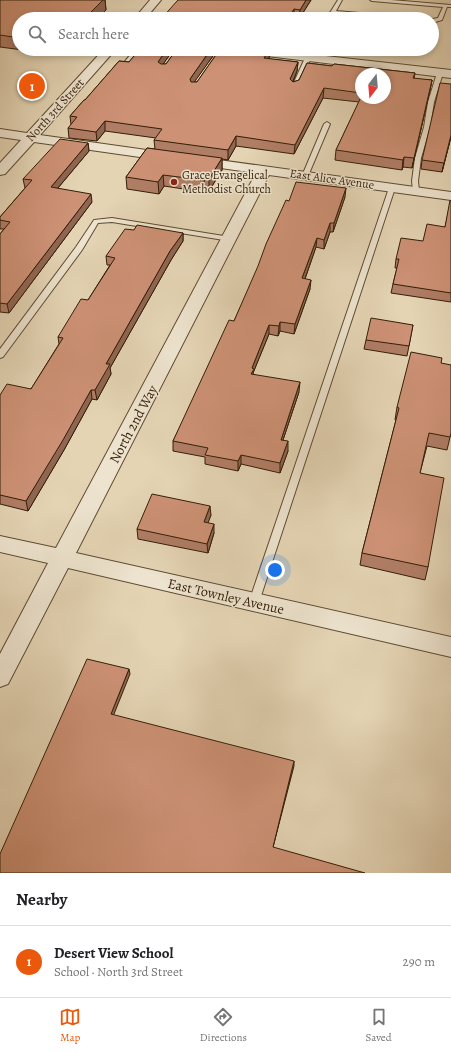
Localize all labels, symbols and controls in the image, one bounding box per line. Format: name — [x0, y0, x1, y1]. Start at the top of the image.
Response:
search box — [12, 12, 439, 56]
icon: search — [26, 23, 48, 45]
text: Search here — [58, 24, 129, 44]
north arrow — [355, 68, 391, 104]
pin: 1 — [19, 71, 45, 101]
street label: North 3rd Street — [22, 75, 88, 145]
street label: East Alice Avenue — [289, 165, 375, 193]
place label: Grace Evangelical Methodist Church — [182, 167, 272, 197]
marker: Grace Evangelical Methodist Church — [169, 177, 179, 187]
street label: North 2nd Way — [105, 381, 162, 467]
your location — [265, 560, 285, 580]
street label: East Townley Avenue — [166, 574, 286, 619]
text: Nearby — [16, 888, 67, 911]
text: Desert View School — [54, 943, 174, 963]
text: 1 — [27, 953, 31, 970]
text: 290 m — [403, 953, 435, 970]
text: School · North 3rd Street — [54, 963, 183, 980]
tab: Map — [59, 1006, 81, 1045]
tab: Directions — [200, 1006, 247, 1045]
tab: Saved — [366, 1006, 392, 1045]

